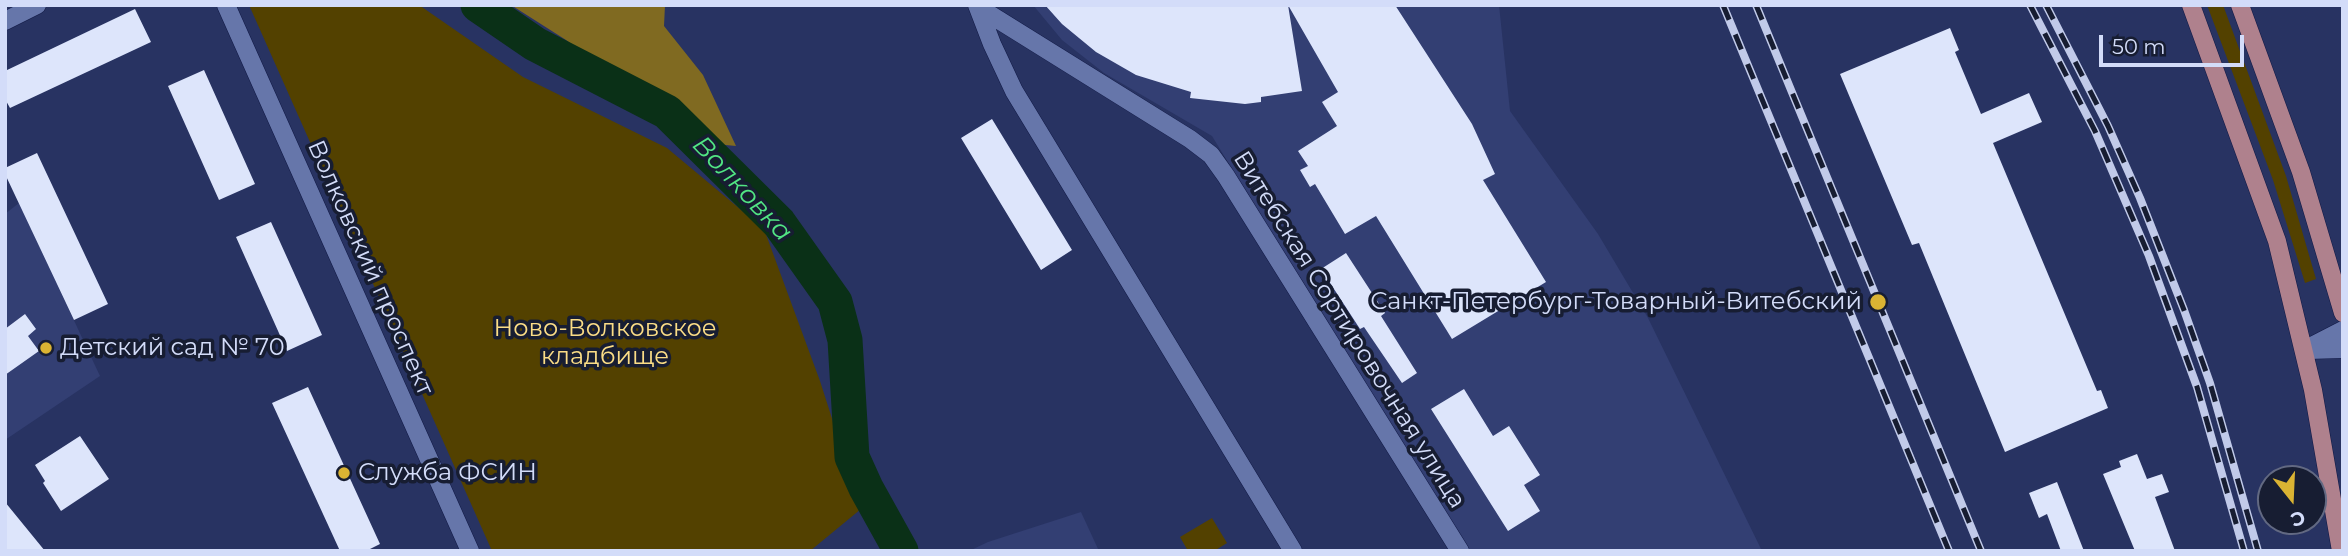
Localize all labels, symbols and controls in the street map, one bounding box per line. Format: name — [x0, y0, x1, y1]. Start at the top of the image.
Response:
scale bar — [2103, 21, 2248, 65]
text: 50 m — [2112, 34, 2166, 59]
water label: Волковка — [685, 130, 799, 248]
street label: Волковский проспект — [301, 136, 439, 400]
street label: Витебская Сортировочная улица — [1227, 146, 1471, 514]
place label: Санкт-Петербург-Товарный-Витебский — [1370, 288, 1862, 316]
marker: Санкт-Петербург-Товарный-Витебский — [1868, 292, 1888, 312]
park label: Ново-Волковское кладбище — [493, 315, 717, 371]
place label: Детский сад № 70 — [60, 334, 285, 362]
marker: Детский сад № 70 — [38, 340, 54, 356]
place label: Служба ФСИН — [358, 459, 537, 487]
marker: Служба ФСИН — [336, 465, 352, 481]
north arrow — [2257, 465, 2327, 535]
text: С — [2288, 505, 2308, 532]

